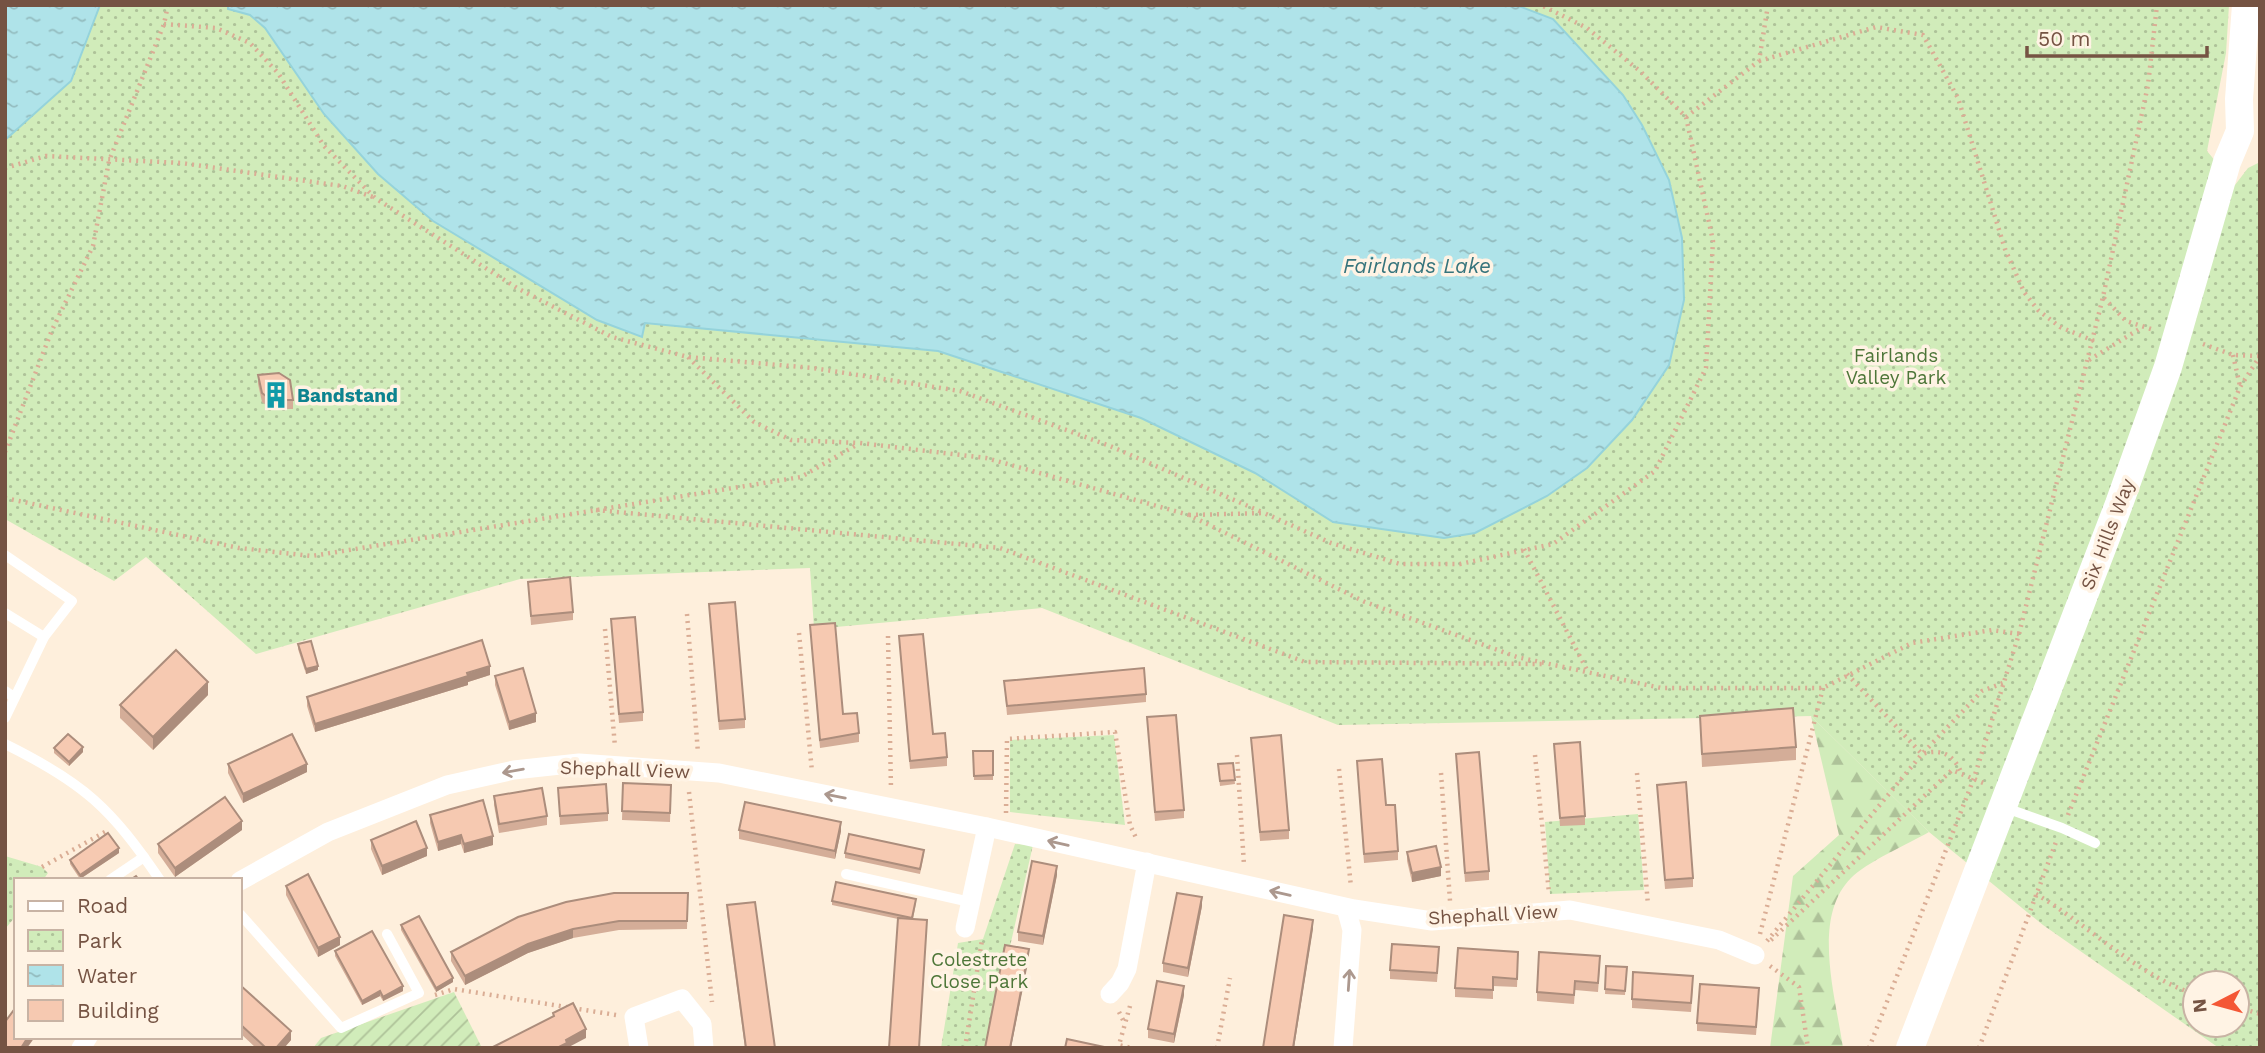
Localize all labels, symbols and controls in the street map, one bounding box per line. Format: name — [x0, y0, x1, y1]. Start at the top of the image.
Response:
scale bar — [2027, 14, 2207, 58]
text: 50 m — [2038, 26, 2090, 51]
water label: Fairlands Lake — [1343, 253, 1491, 278]
park label: Fairlands Valley Park — [1846, 344, 1947, 389]
building icon: Bandstand — [261, 380, 291, 410]
place label: Bandstand — [297, 384, 398, 407]
street label: Six Hills Way — [2076, 475, 2139, 593]
street label: Shephall View — [560, 756, 691, 783]
one-way arrow — [502, 765, 525, 778]
one-way arrow — [824, 789, 847, 803]
one-way arrow — [1047, 835, 1070, 849]
legend — [14, 878, 242, 1039]
one-way arrow — [1269, 885, 1292, 899]
text: Road — [77, 893, 128, 918]
street label: Shephall View — [1427, 900, 1559, 929]
text: Park — [77, 928, 122, 953]
park label: Colestrete Close Park — [930, 948, 1029, 993]
text: Water — [77, 963, 138, 988]
one-way arrow — [1343, 969, 1356, 991]
north arrow — [2181, 969, 2251, 1039]
text: Building — [77, 998, 159, 1023]
text: N — [2187, 998, 2212, 1014]

